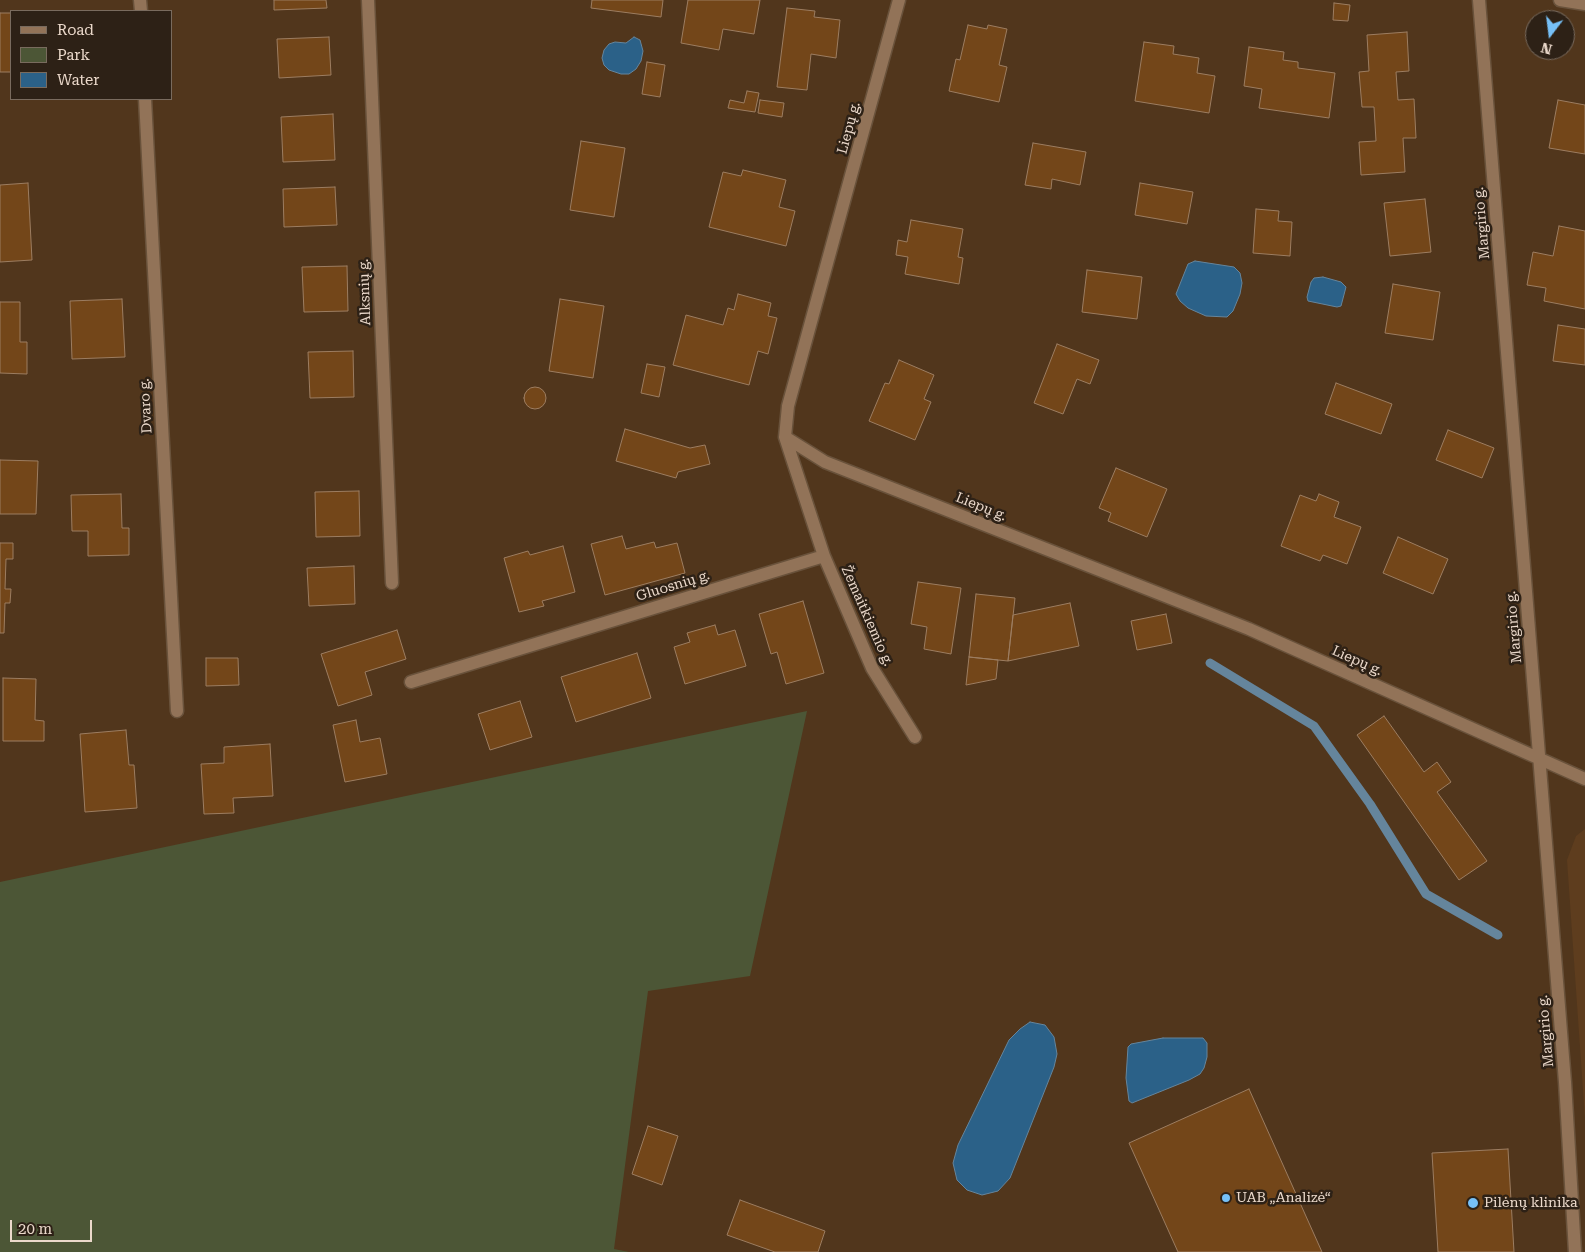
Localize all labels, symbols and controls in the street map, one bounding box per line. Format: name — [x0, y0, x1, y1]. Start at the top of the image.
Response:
legend — [10, 10, 172, 100]
north arrow — [1525, 10, 1575, 60]
text: Road — [57, 21, 94, 39]
text: N — [1539, 39, 1554, 58]
text: Park — [57, 46, 90, 64]
text: Water — [57, 71, 99, 89]
street label: Liepų g. — [834, 100, 864, 156]
street label: Margirio g. — [1470, 186, 1494, 260]
street label: Alksnių g. — [355, 258, 375, 326]
street label: Dvaro g. — [136, 378, 156, 434]
street label: Liepų g. — [953, 489, 1009, 525]
street label: Žemaitkiemio g. — [837, 563, 897, 669]
street label: Gluosnių g. — [634, 567, 712, 605]
street label: Margirio g. — [1502, 590, 1526, 664]
street label: Liepų g. — [1329, 642, 1385, 680]
street label: Margirio g. — [1534, 994, 1558, 1068]
place label: UAB „Analizė“ — [1236, 1190, 1331, 1206]
marker: UAB „Analizė“ — [1220, 1192, 1232, 1204]
place label: Pilėnų klinika — [1484, 1195, 1577, 1211]
marker: Pilėnų klinika — [1466, 1196, 1480, 1210]
scale bar — [12, 1210, 95, 1242]
text: 20 m — [18, 1220, 52, 1238]

